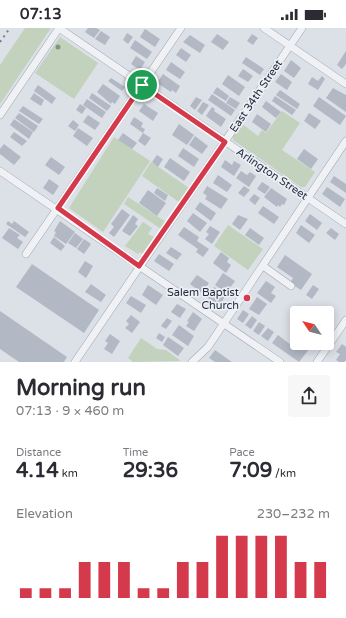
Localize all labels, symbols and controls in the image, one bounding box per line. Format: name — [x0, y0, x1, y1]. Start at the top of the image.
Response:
text: 07:13 — [20, 5, 62, 23]
street label: East 34th Street — [227, 57, 285, 135]
pin — [125, 68, 159, 102]
icon: arrive — [131, 74, 153, 96]
street label: Arlington Street — [234, 145, 310, 203]
place label: Salem Baptist Church — [167, 286, 239, 312]
marker: Salem Baptist Church — [242, 293, 252, 303]
north arrow — [290, 306, 334, 350]
map controls — [290, 306, 334, 350]
text: Morning run — [16, 375, 146, 401]
button: share — [288, 375, 330, 417]
text: 07:13 · 9 × 460 m — [16, 403, 124, 419]
text: Distance — [16, 446, 61, 459]
text: Time — [123, 446, 148, 459]
text: Pace — [229, 446, 255, 459]
text: 4.14 — [16, 459, 59, 483]
text: 29:36 — [123, 459, 178, 483]
text: 7:09 — [229, 459, 272, 483]
text: km — [59, 467, 78, 480]
text: /km — [272, 467, 296, 480]
text: Elevation — [16, 506, 73, 522]
text: 230–232 m — [257, 506, 330, 522]

